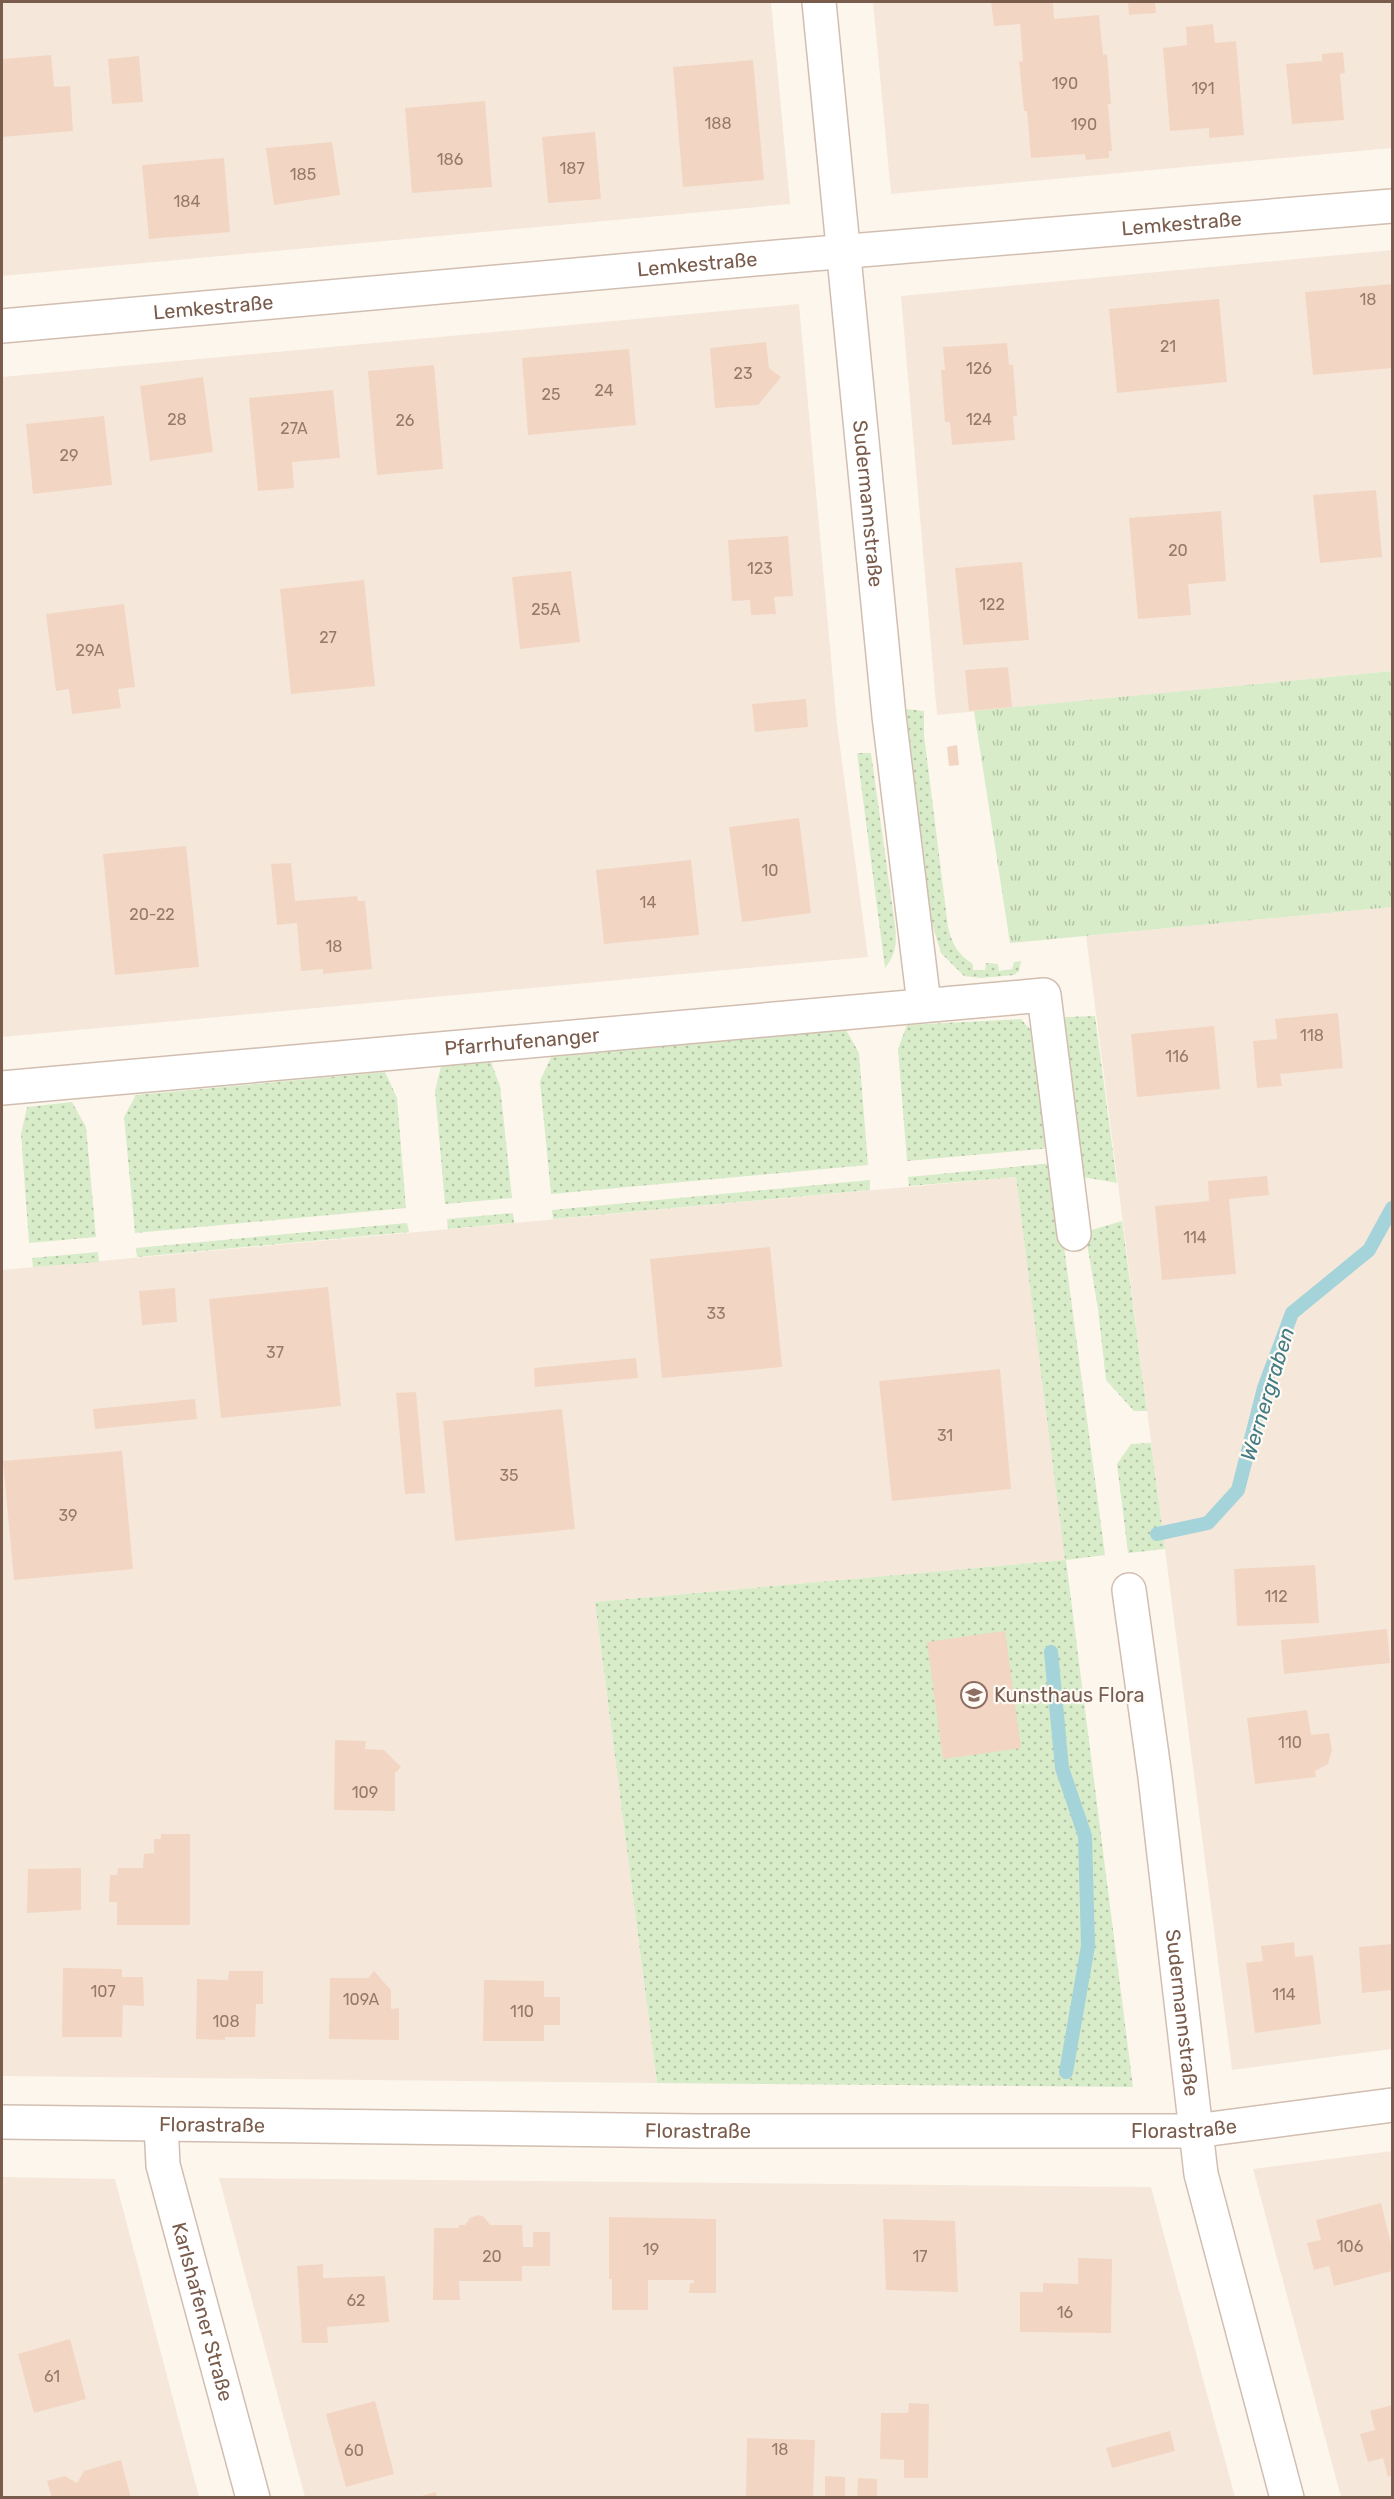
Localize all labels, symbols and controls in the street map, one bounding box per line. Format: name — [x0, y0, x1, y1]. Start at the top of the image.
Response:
house number: 190 — [1052, 74, 1078, 93]
house number: 191 — [1191, 79, 1215, 98]
house number: 188 — [704, 114, 732, 133]
house number: 190 — [1071, 115, 1097, 134]
house number: 186 — [437, 150, 464, 169]
house number: 187 — [559, 159, 585, 178]
house number: 185 — [290, 165, 316, 184]
house number: 184 — [174, 192, 201, 211]
street label: Lemkestraße — [1120, 207, 1243, 240]
street label: Lemkestraße — [636, 247, 758, 281]
street label: Lemkestraße — [152, 290, 274, 324]
house number: 18 — [1359, 290, 1377, 309]
house number: 21 — [1160, 337, 1176, 356]
house number: 126 — [966, 359, 992, 378]
house number: 23 — [733, 364, 753, 383]
house number: 24 — [594, 381, 614, 400]
house number: 25 — [542, 385, 560, 404]
house number: 28 — [167, 410, 187, 429]
house number: 124 — [966, 410, 992, 429]
house number: 26 — [395, 411, 415, 430]
house number: 27A — [280, 419, 308, 438]
street label: Sudermannstraße — [848, 419, 888, 588]
house number: 29 — [60, 446, 78, 465]
house number: 20 — [1168, 541, 1188, 560]
house number: 123 — [747, 559, 773, 578]
house number: 122 — [979, 595, 1005, 614]
house number: 25A — [531, 600, 561, 619]
house number: 27 — [319, 628, 337, 647]
house number: 29A — [75, 641, 105, 660]
house number: 10 — [761, 861, 779, 880]
house number: 14 — [640, 893, 656, 912]
house number: 20-22 — [129, 905, 175, 924]
house number: 18 — [325, 937, 343, 956]
street label: Pfarrhufenanger — [443, 1023, 601, 1060]
house number: 118 — [1300, 1026, 1324, 1045]
house number: 116 — [1165, 1047, 1189, 1066]
house number: 114 — [1183, 1228, 1207, 1247]
house number: 33 — [706, 1304, 726, 1323]
water label: Wernergraben — [1235, 1324, 1299, 1464]
house number: 37 — [266, 1343, 284, 1362]
house number: 31 — [937, 1426, 953, 1445]
house number: 35 — [499, 1466, 519, 1485]
house number: 39 — [58, 1506, 78, 1525]
house number: 112 — [1264, 1587, 1288, 1606]
school or university icon: Kunsthaus Flora — [959, 1680, 989, 1710]
place label: Kunsthaus Flora — [994, 1683, 1145, 1707]
house number: 110 — [1278, 1733, 1302, 1752]
house number: 109 — [352, 1783, 378, 1802]
street label: Sudermannstraße — [1161, 1928, 1204, 2097]
house number: 107 — [90, 1982, 116, 2001]
house number: 114 — [1272, 1985, 1296, 2004]
house number: 109A — [343, 1990, 380, 2009]
house number: 110 — [510, 2002, 534, 2021]
house number: 108 — [212, 2012, 240, 2031]
street label: Florastraße — [159, 2112, 265, 2137]
street label: Florastraße — [1131, 2114, 1238, 2143]
street label: Florastraße — [645, 2118, 751, 2143]
street label: Karlshafener Straße — [167, 2219, 238, 2404]
house number: 106 — [1337, 2237, 1364, 2256]
house number: 19 — [643, 2240, 659, 2259]
house number: 20 — [482, 2247, 502, 2266]
house number: 17 — [912, 2247, 928, 2266]
house number: 62 — [346, 2291, 366, 2310]
house number: 16 — [1057, 2303, 1074, 2322]
house number: 61 — [44, 2367, 60, 2386]
house number: 18 — [771, 2440, 789, 2459]
house number: 60 — [344, 2441, 364, 2460]

